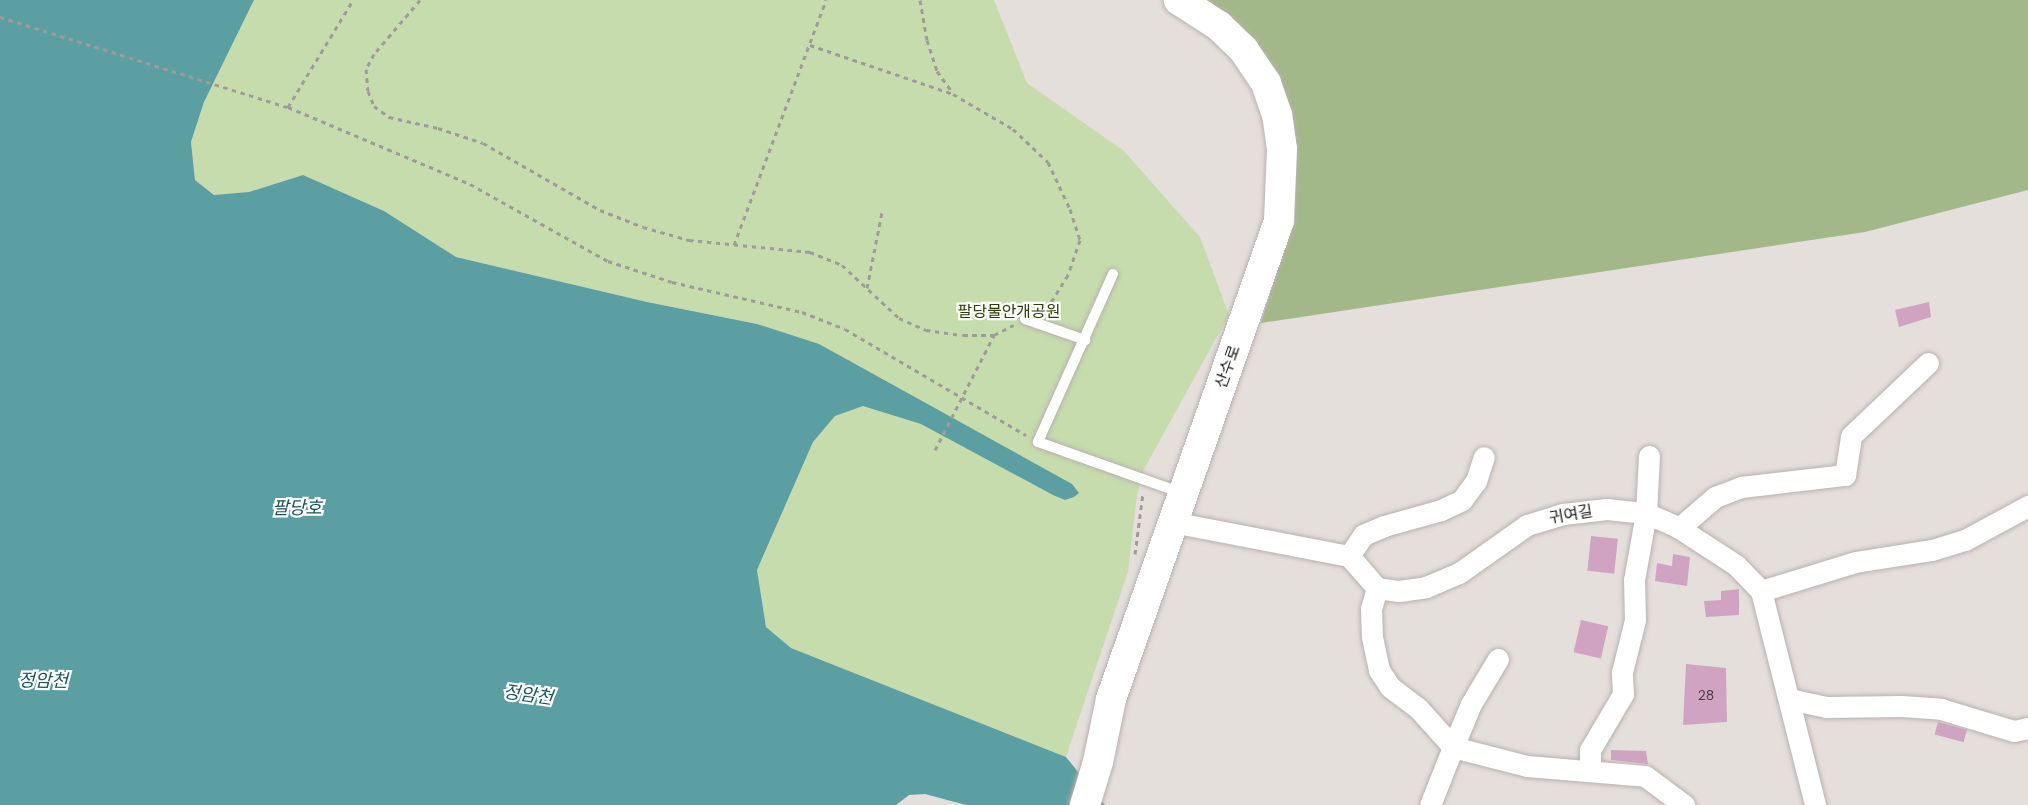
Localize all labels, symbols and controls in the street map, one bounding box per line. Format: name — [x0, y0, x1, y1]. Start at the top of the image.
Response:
park label: 팔당물안개공원 — [957, 302, 1061, 322]
street label: 산수로 — [1211, 343, 1245, 391]
water label: 팔당호 — [272, 497, 322, 519]
street label: 귀여길 — [1548, 502, 1594, 528]
water label: 정암천 — [18, 670, 68, 692]
water label: 정암천 — [502, 681, 554, 709]
house number: 28 — [1698, 687, 1714, 703]

